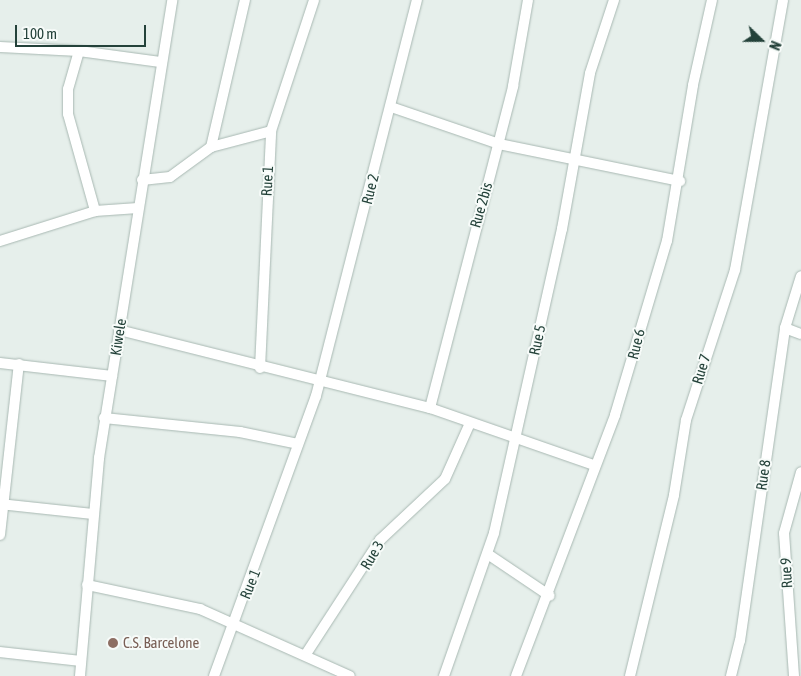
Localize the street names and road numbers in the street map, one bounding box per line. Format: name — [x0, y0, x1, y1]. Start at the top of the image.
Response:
street label: Rue 1 — [257, 165, 277, 197]
street label: Rue 2 — [358, 172, 382, 206]
street label: Rue 2bis — [466, 180, 496, 230]
street label: Kiwele — [106, 317, 130, 357]
street label: Rue 5 — [525, 323, 549, 357]
street label: Rue 6 — [624, 327, 648, 361]
street label: Rue 7 — [688, 352, 714, 386]
street label: Rue 8 — [752, 459, 774, 491]
street label: Rue 3 — [356, 537, 388, 573]
street label: Rue 9 — [776, 557, 796, 589]
street label: Rue 1 — [236, 566, 264, 602]

